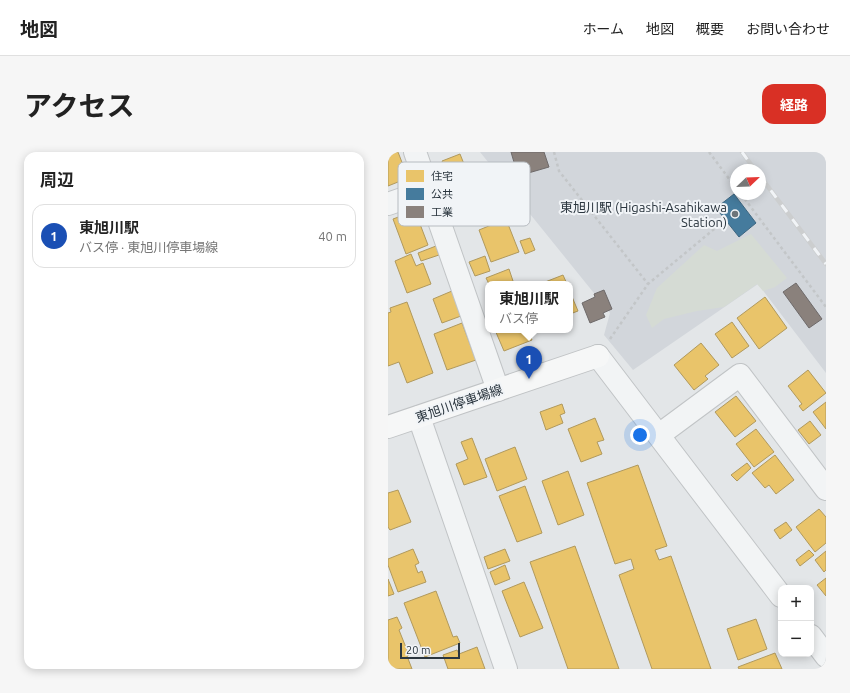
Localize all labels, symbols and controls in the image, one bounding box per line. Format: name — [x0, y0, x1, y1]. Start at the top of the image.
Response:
text: 地図 — [20, 18, 58, 40]
text: ホーム — [582, 21, 624, 37]
text: 地図 — [646, 21, 674, 37]
text: 概要 — [696, 21, 724, 37]
text: お問い合わせ — [746, 21, 830, 37]
button: 経路 — [762, 84, 826, 124]
text: アクセス — [24, 90, 135, 121]
legend — [398, 162, 530, 226]
north arrow — [730, 164, 766, 200]
text: 周辺 — [40, 170, 74, 189]
text: 住宅 — [431, 170, 453, 182]
text: 公共 — [431, 188, 453, 200]
place label: 東旭川駅 (Higashi-Asahikawa Station) — [560, 200, 727, 230]
text: 工業 — [431, 206, 453, 218]
marker: 東旭川駅 (Higashi-Asahikawa Station) — [730, 209, 740, 219]
text: 東旭川駅 — [79, 219, 139, 236]
text: 1 — [50, 229, 58, 243]
text: 40 m — [318, 229, 347, 243]
text: バス停 · 東旭川停車場線 — [79, 240, 218, 254]
popup — [485, 281, 573, 333]
text: 東旭川駅 — [499, 290, 559, 307]
text: バス停 — [499, 311, 538, 325]
pin: 1 — [516, 346, 542, 379]
street label: 東旭川停車場線 — [414, 382, 504, 424]
your location — [630, 425, 650, 445]
map controls — [778, 585, 814, 657]
button: + — [778, 585, 814, 621]
button: − — [778, 621, 814, 657]
scale bar — [400, 641, 460, 660]
text: 20 m — [406, 644, 430, 656]

